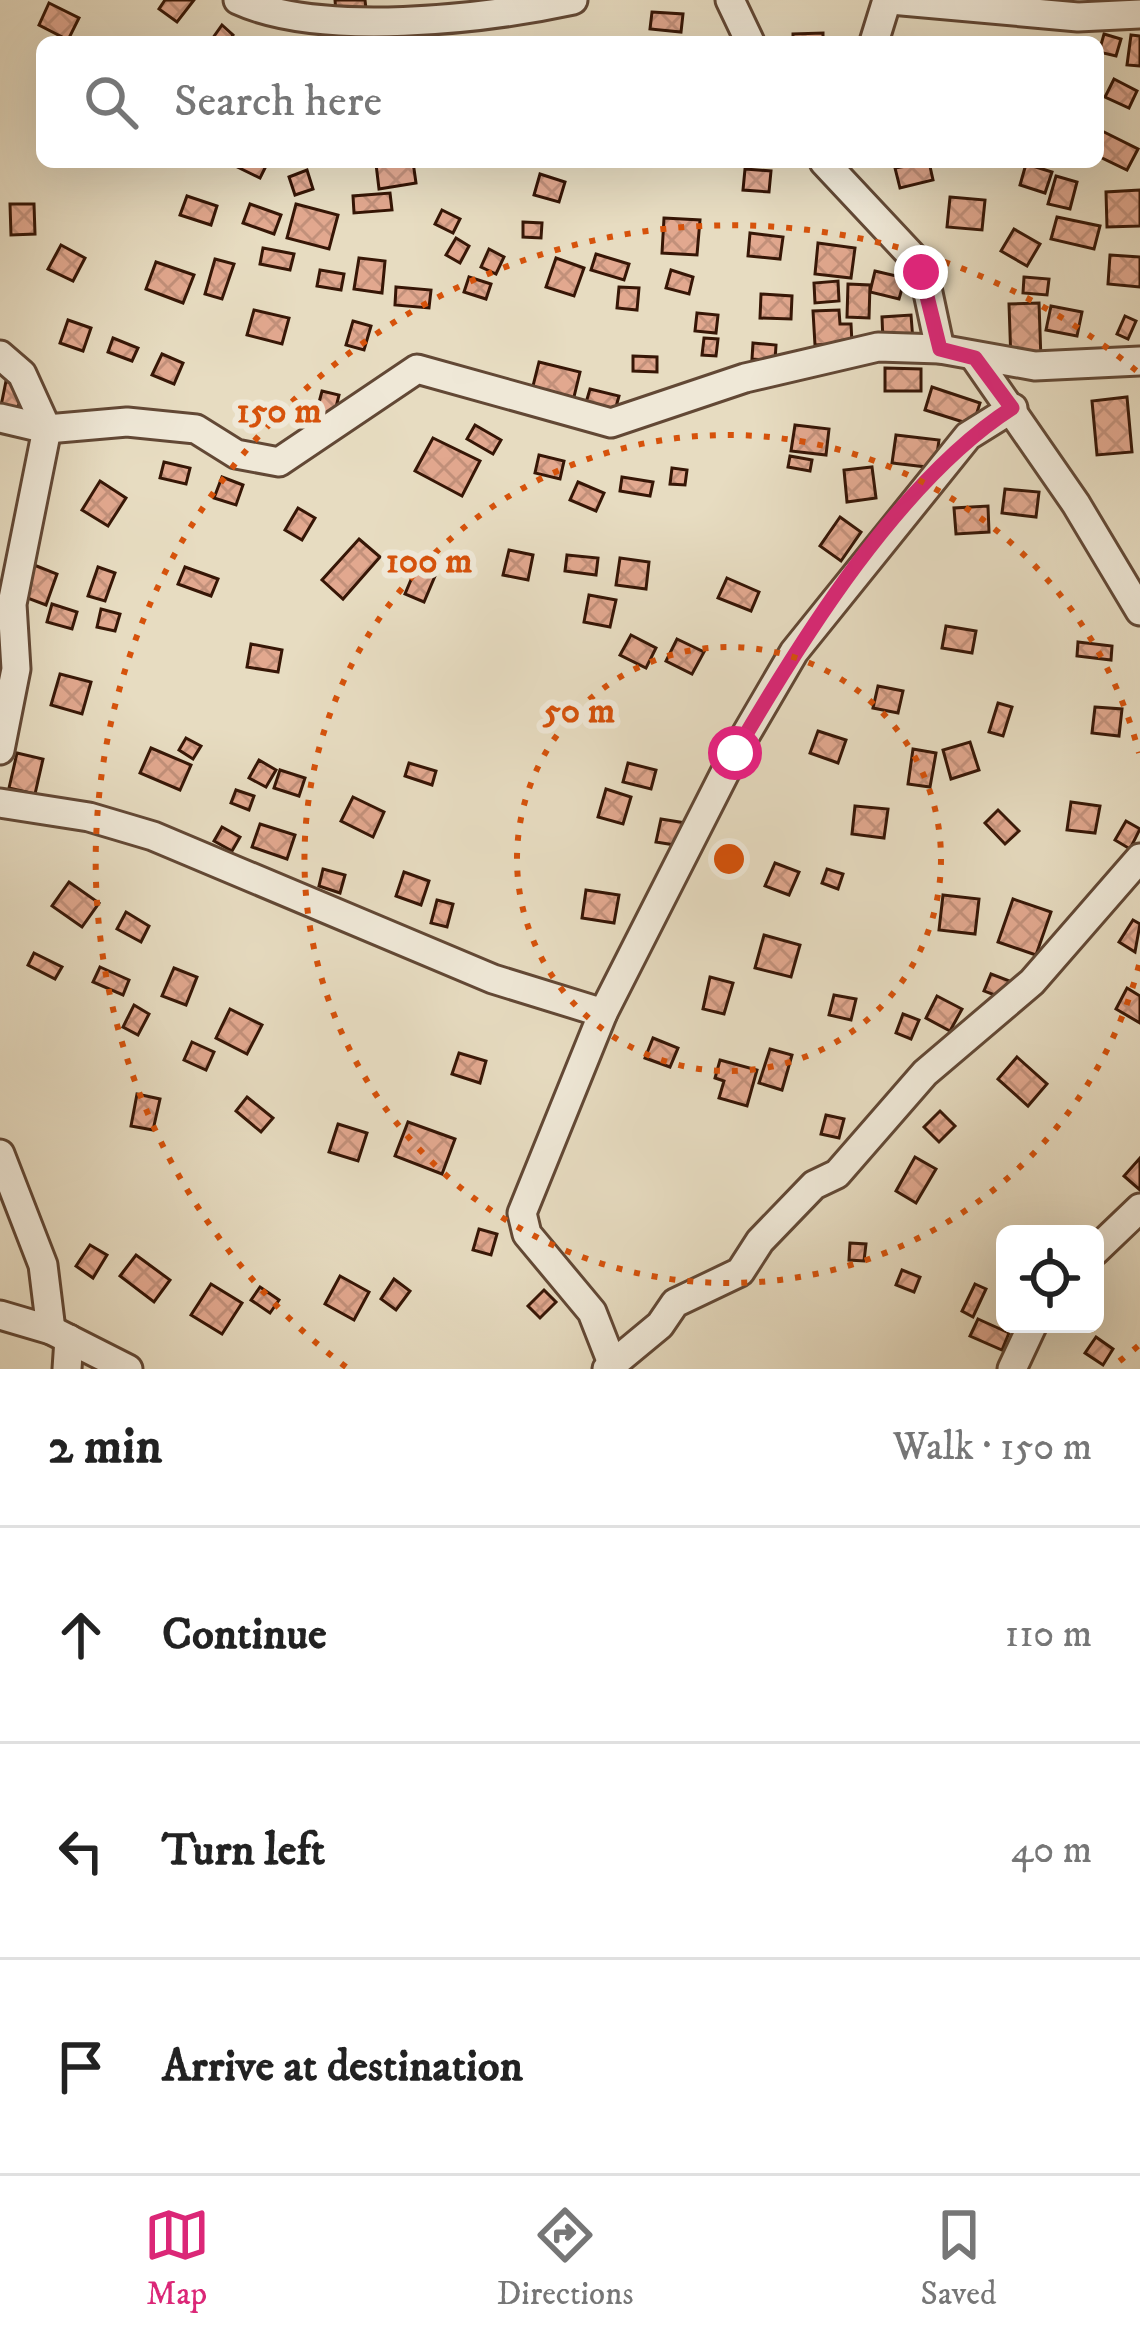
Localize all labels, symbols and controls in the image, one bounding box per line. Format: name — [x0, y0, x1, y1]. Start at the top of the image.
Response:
search box — [36, 36, 1104, 168]
icon: search — [78, 69, 144, 135]
text: Search here — [174, 74, 382, 130]
route end — [894, 245, 948, 299]
text: 150 m — [236, 389, 322, 434]
text: 100 m — [386, 539, 472, 584]
text: 50 m — [542, 689, 615, 734]
route start — [708, 726, 762, 780]
centre of rings — [708, 838, 750, 880]
map controls — [996, 1225, 1104, 1333]
button: locate — [996, 1225, 1104, 1333]
text: 2 min — [48, 1415, 162, 1479]
text: Walk · 150 m — [893, 1423, 1092, 1472]
icon: ahead — [48, 1602, 114, 1668]
text: Continue — [162, 1607, 327, 1663]
text: 110 m — [1005, 1610, 1092, 1659]
icon: left — [48, 1818, 114, 1884]
text: Turn left — [162, 1823, 325, 1879]
text: 40 m — [1011, 1826, 1092, 1875]
icon: arrive — [48, 2034, 114, 2100]
text: Arrive at destination — [162, 2039, 523, 2095]
tab: Map — [144, 2202, 210, 2315]
tab: Directions — [497, 2202, 633, 2315]
tab: Saved — [921, 2202, 996, 2315]

